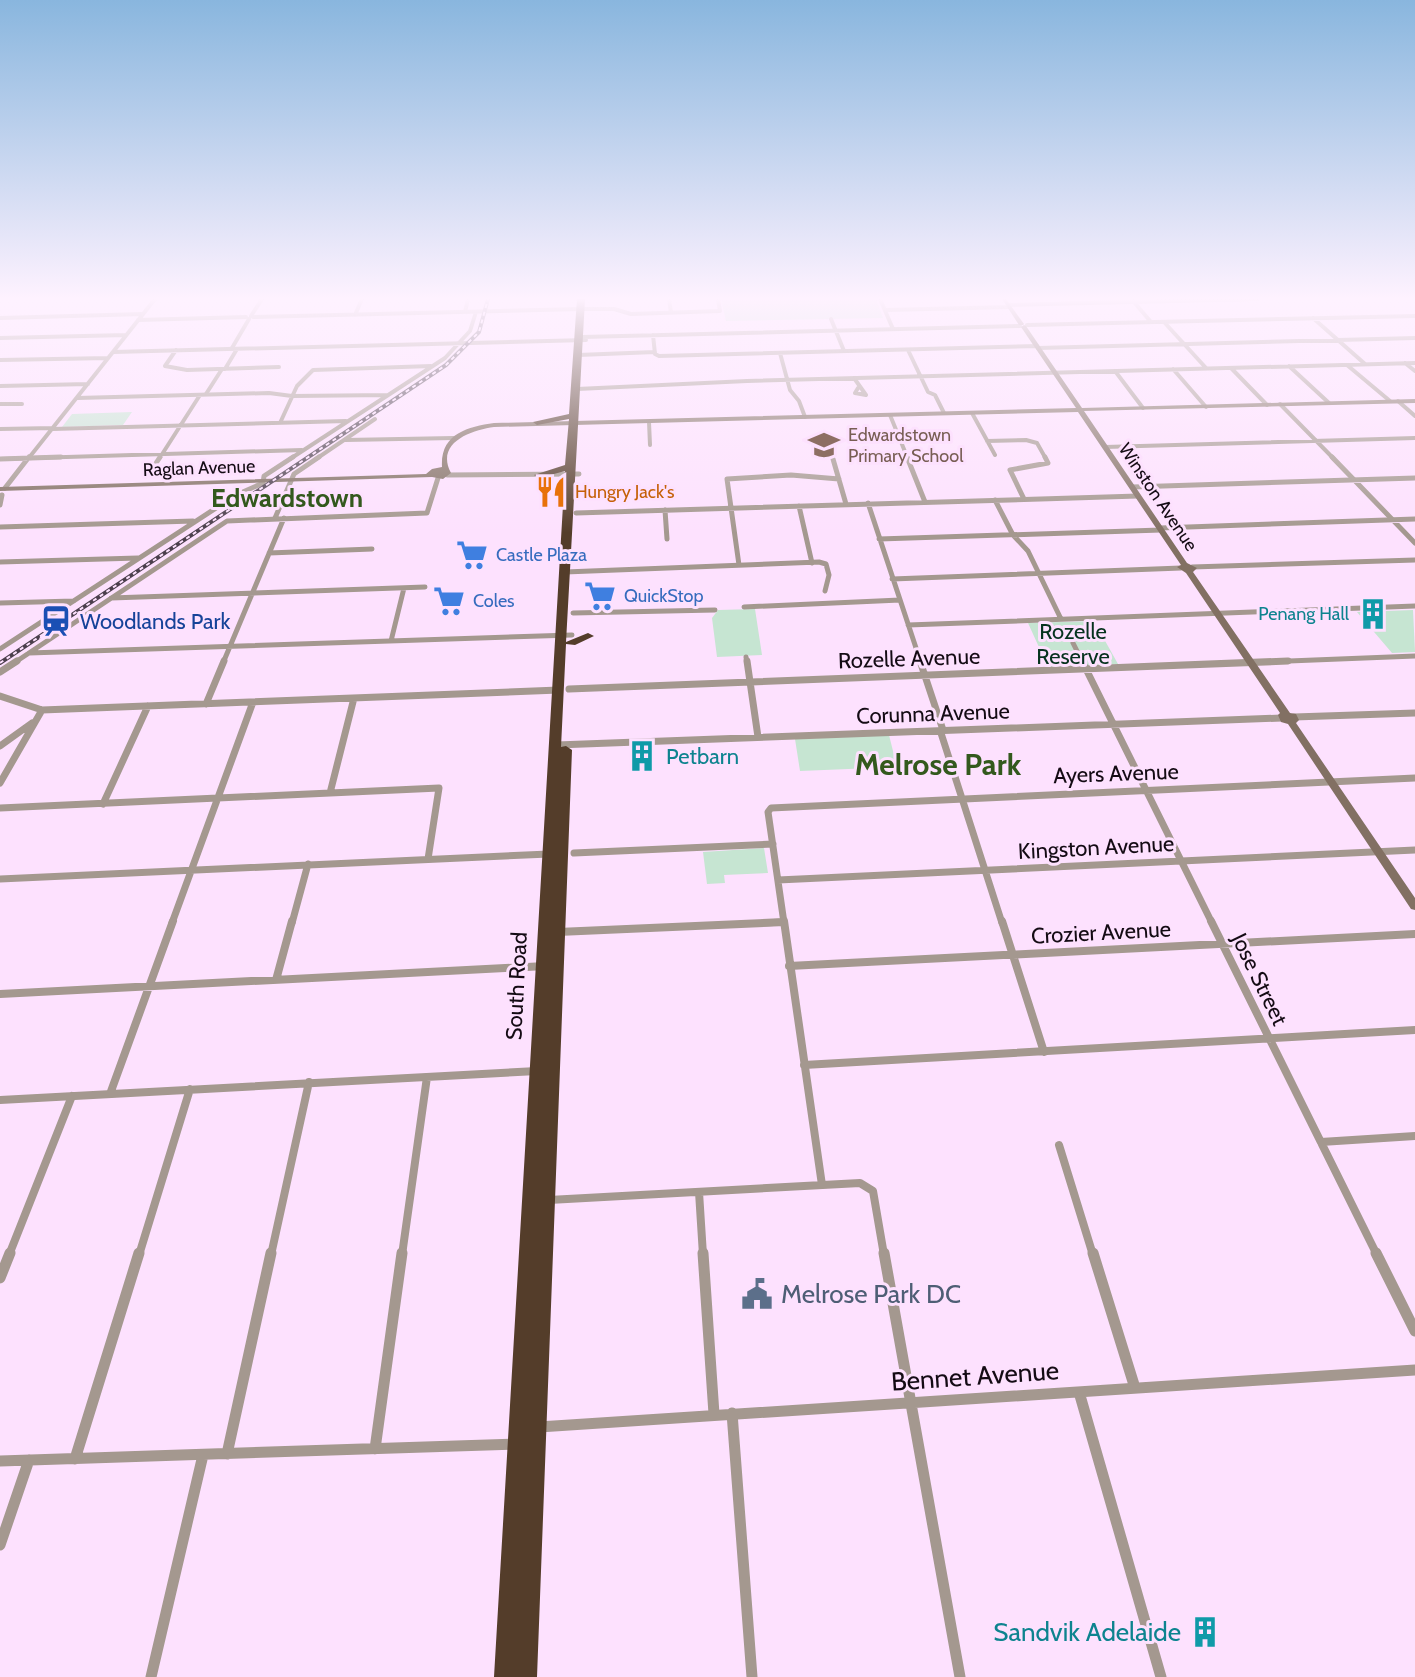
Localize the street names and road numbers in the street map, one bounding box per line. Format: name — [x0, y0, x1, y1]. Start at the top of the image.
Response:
street label: Winston Avenue — [1114, 439, 1202, 555]
street label: Raglan Avenue — [142, 455, 256, 481]
street label: Rozelle Avenue — [837, 643, 981, 674]
street label: Corunna Avenue — [856, 697, 1010, 730]
street label: Ayers Avenue — [1053, 758, 1179, 789]
street label: Kingston Avenue — [1017, 830, 1175, 865]
street label: Crozier Avenue — [1030, 915, 1172, 950]
street label: Jose Street — [1225, 928, 1294, 1030]
street label: South Road — [500, 931, 533, 1041]
street label: Bennet Avenue — [890, 1354, 1060, 1398]

